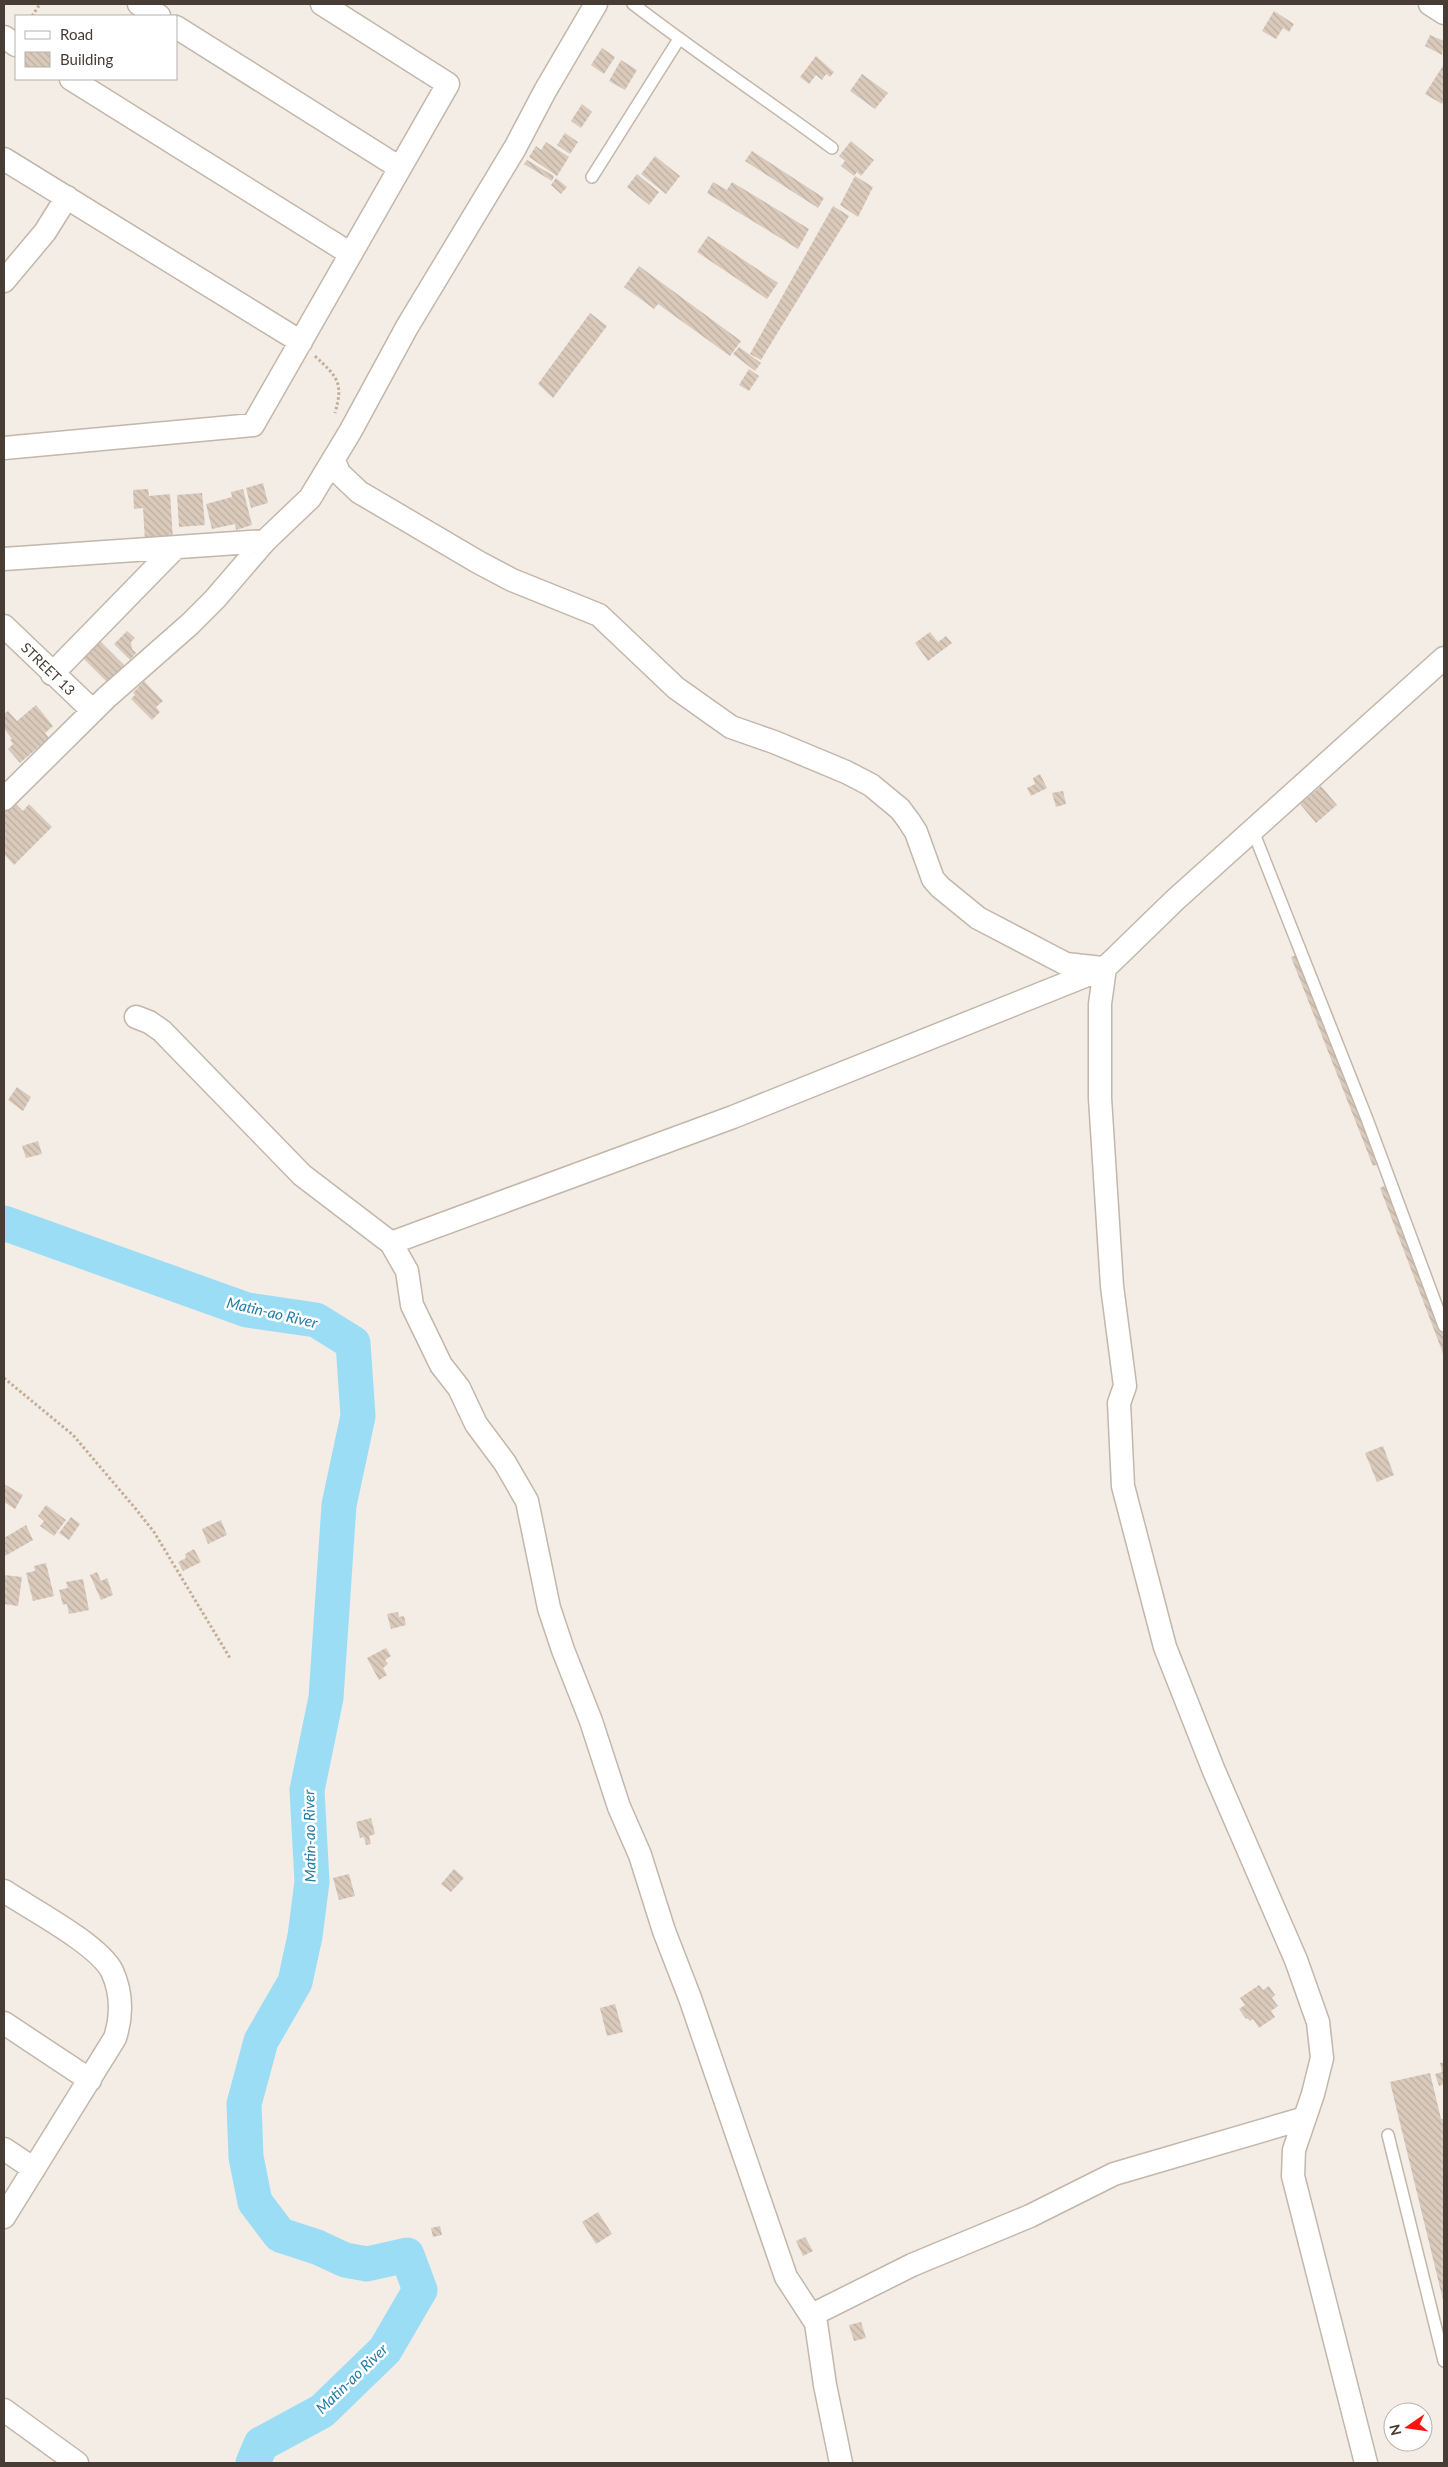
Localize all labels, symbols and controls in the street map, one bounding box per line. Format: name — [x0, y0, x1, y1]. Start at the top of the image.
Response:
legend — [15, 15, 178, 80]
text: Road — [60, 25, 93, 43]
text: Building — [60, 50, 113, 68]
street label: STREET 13 — [18, 639, 79, 699]
water label: Matin-ao River — [225, 1293, 320, 1331]
water label: Matin-ao River — [299, 1789, 319, 1882]
water label: Matin-ao River — [312, 2339, 391, 2417]
north arrow — [1383, 2402, 1433, 2452]
text: N — [1385, 2423, 1404, 2437]

